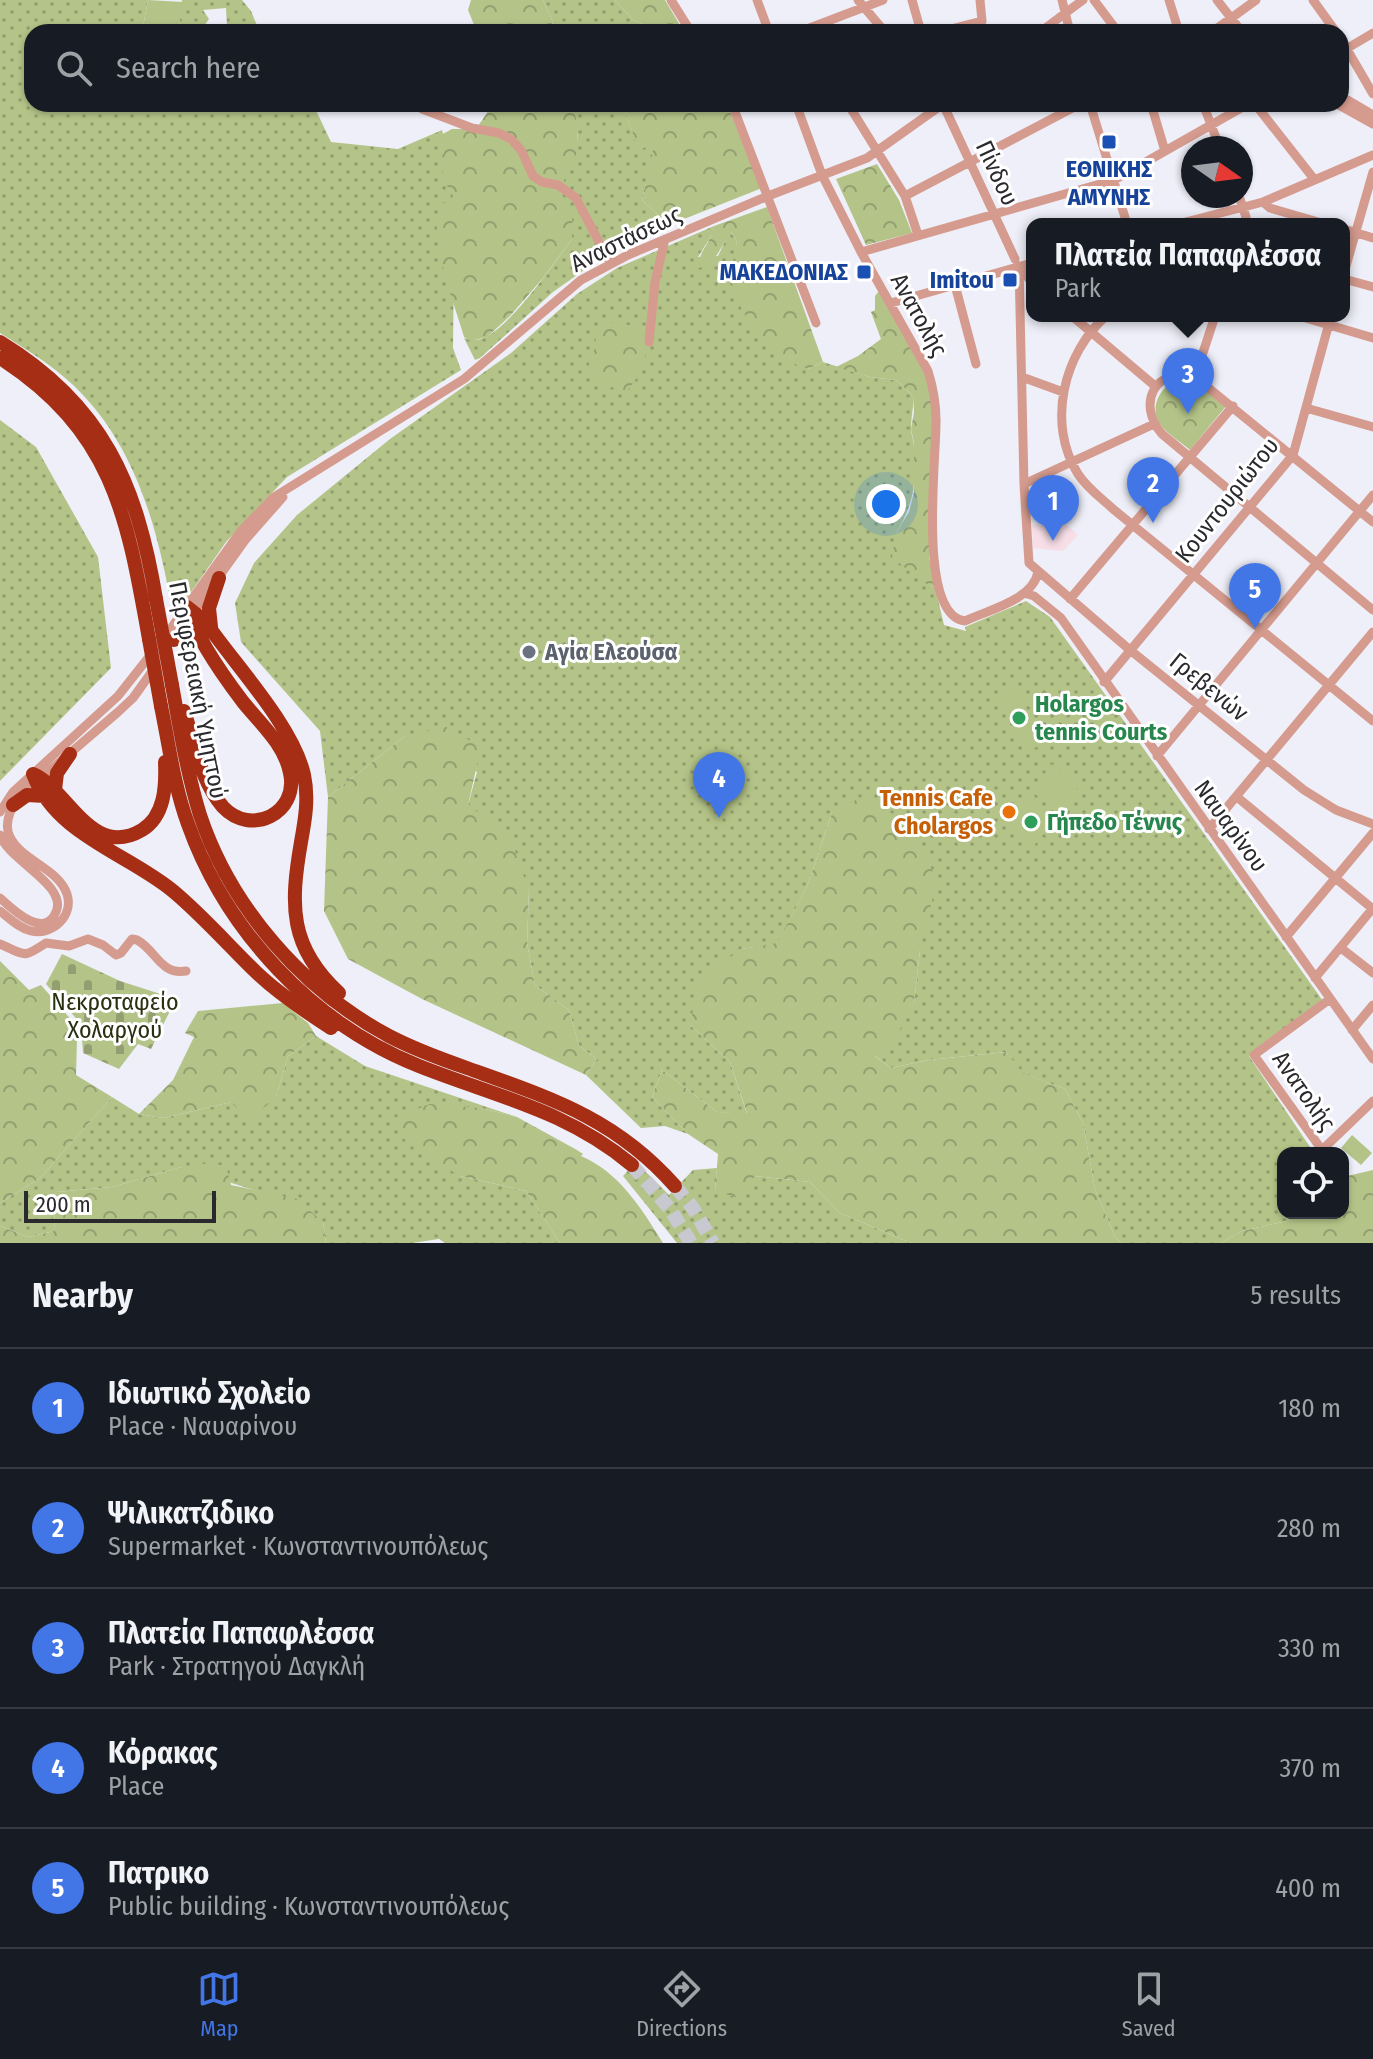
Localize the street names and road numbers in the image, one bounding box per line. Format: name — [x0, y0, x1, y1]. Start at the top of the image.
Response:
street label: Πίνδου — [970, 136, 1024, 210]
street label: Αναστάσεως — [566, 200, 686, 278]
street label: Ανατολής — [885, 269, 953, 361]
street label: Κουντουριώτου — [1170, 432, 1284, 568]
street label: Περιφερειακή Υμηττού — [163, 579, 233, 801]
street label: Γρεβενών — [1164, 647, 1254, 727]
street label: Ναυαρίνου — [1188, 775, 1274, 877]
street label: Ανατολής — [1267, 1046, 1341, 1136]

